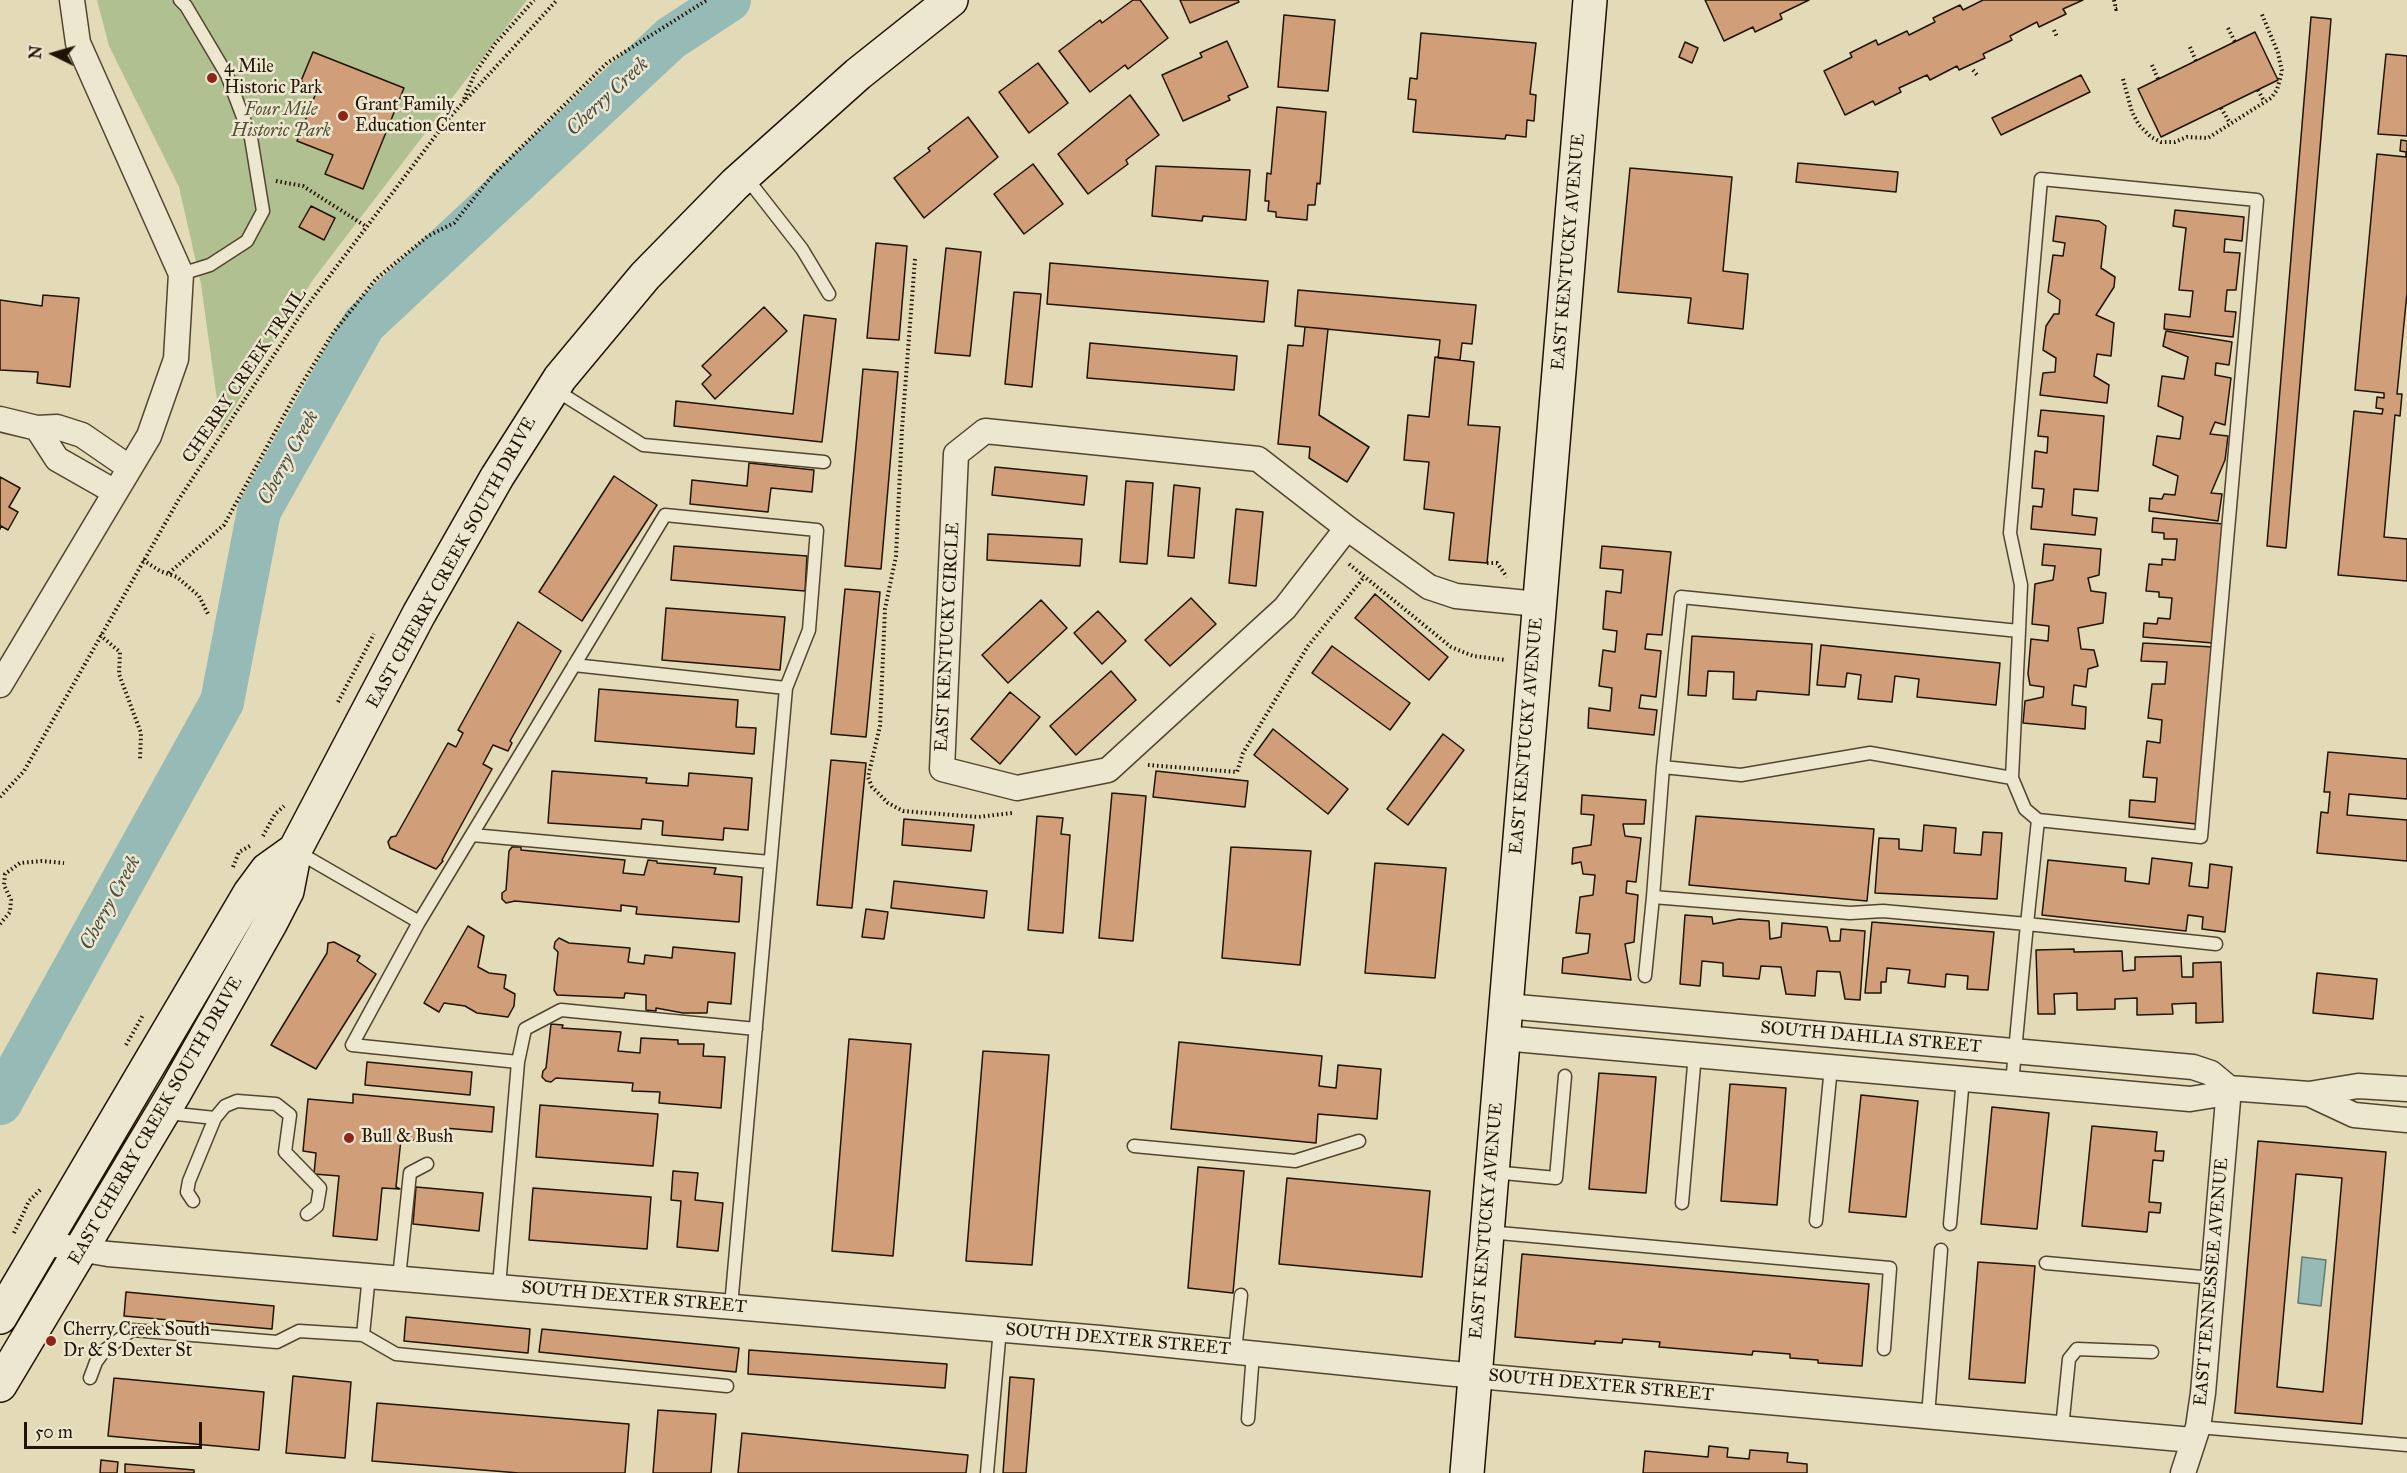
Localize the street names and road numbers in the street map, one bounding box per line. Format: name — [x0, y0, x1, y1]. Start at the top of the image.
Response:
street label: EAST KENTUCKY AVENUE — [1548, 133, 1590, 371]
street label: CHERRY CREEK TRAIL — [178, 284, 312, 468]
street label: EAST CHERRY CREEK SOUTH DRIVE — [363, 414, 541, 712]
street label: EAST KENTUCKY CIRCLE — [931, 522, 965, 752]
street label: EAST KENTUCKY AVENUE — [1506, 617, 1548, 855]
street label: EAST CHERRY CREEK SOUTH DRIVE — [64, 973, 248, 1269]
street label: SOUTH DAHLIA STREET — [1760, 1018, 1982, 1058]
street label: EAST KENTUCKY AVENUE — [1466, 1102, 1508, 1340]
street label: EAST TENNESSEE AVENUE — [2190, 1157, 2234, 1407]
street label: SOUTH DEXTER STREET — [520, 1277, 748, 1319]
street label: SOUTH DEXTER STREET — [1004, 1319, 1232, 1361]
street label: SOUTH DEXTER STREET — [1487, 1365, 1715, 1407]

